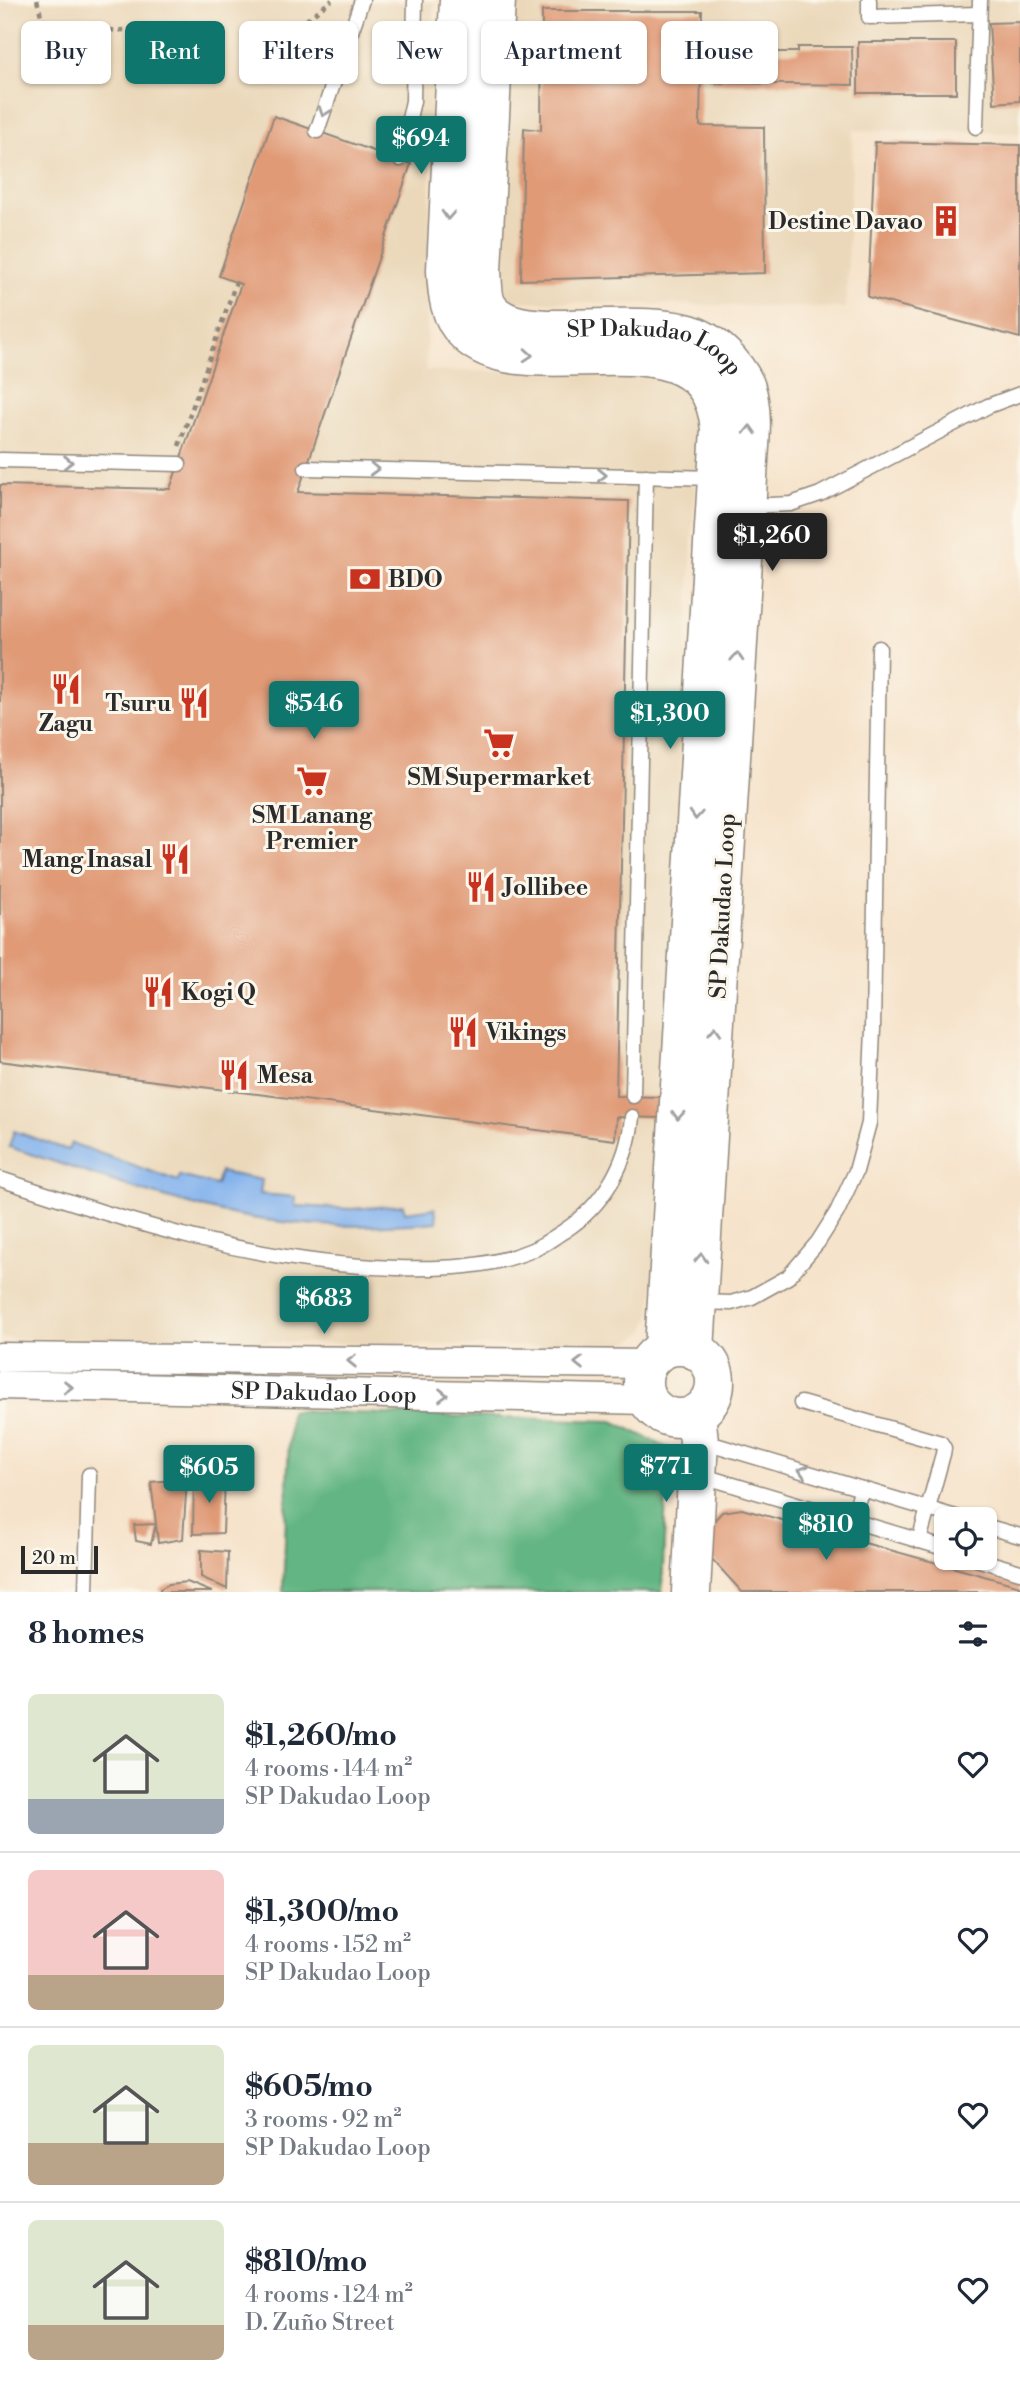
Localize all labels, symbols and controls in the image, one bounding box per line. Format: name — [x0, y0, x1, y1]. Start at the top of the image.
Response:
chip: Buy — [21, 21, 111, 84]
chip: Rent — [125, 21, 225, 84]
chip: Filters — [239, 21, 358, 84]
chip: New — [372, 21, 467, 84]
chip: Apartment — [481, 21, 647, 84]
chip: House — [661, 21, 778, 84]
one-way arrow — [318, 105, 332, 117]
pin: $694 — [380, 116, 462, 176]
text: $694 — [392, 125, 450, 153]
building icon: Destine Davao — [929, 204, 963, 238]
place label: Destine Davao — [768, 208, 923, 236]
one-way arrow — [441, 210, 456, 221]
street label: SP Dakudao Loop — [566, 315, 748, 381]
one-way arrow — [522, 347, 533, 362]
one-way arrow — [742, 424, 757, 435]
one-way arrow — [63, 454, 74, 469]
one-way arrow — [369, 462, 380, 477]
one-way arrow — [597, 467, 607, 483]
pin: $1,260 — [715, 514, 829, 573]
text: $1,260 — [733, 522, 811, 550]
bank icon: BDO — [348, 562, 382, 596]
place label: BDO — [388, 566, 443, 594]
one-way arrow — [729, 651, 744, 662]
restaurant icon: Zagu — [49, 672, 83, 706]
pin: $546 — [273, 682, 355, 741]
restaurant icon: Tsuru — [177, 686, 211, 720]
place label: Tsuru — [105, 690, 171, 718]
text: $546 — [285, 690, 343, 718]
pin: $1,300 — [613, 692, 727, 751]
text: $1,300 — [630, 700, 710, 728]
place label: Zagu — [39, 710, 93, 738]
supermarket icon: SM Supermarket — [482, 726, 516, 760]
supermarket icon: SM Lanang Premier — [295, 764, 329, 798]
place label: SM Supermarket — [407, 764, 591, 792]
place label: SM Lanang Premier — [252, 802, 373, 856]
one-way arrow — [689, 810, 704, 821]
street label: SP Dakudao Loop — [704, 813, 742, 1000]
restaurant icon: Mang Inasal — [158, 842, 192, 876]
place label: Mang Inasal — [22, 846, 152, 874]
restaurant icon: Jollibee — [464, 870, 498, 904]
place label: Jollibee — [501, 874, 588, 902]
restaurant icon: Kogi Q — [141, 975, 175, 1009]
place label: Kogi Q — [181, 979, 256, 1007]
restaurant icon: Vikings — [446, 1015, 480, 1049]
place label: Vikings — [485, 1019, 567, 1047]
one-way arrow — [707, 1025, 722, 1036]
restaurant icon: Mesa — [217, 1058, 251, 1092]
place label: Mesa — [257, 1062, 314, 1090]
one-way arrow — [671, 1110, 686, 1121]
one-way arrow — [693, 1252, 708, 1263]
pin: $683 — [283, 1276, 365, 1336]
text: $683 — [296, 1285, 352, 1313]
one-way arrow — [346, 1353, 357, 1369]
one-way arrow — [574, 1356, 585, 1371]
street label: SP Dakudao Loop — [231, 1377, 417, 1410]
one-way arrow — [63, 1379, 74, 1395]
one-way arrow — [437, 1388, 448, 1403]
pin: $771 — [625, 1444, 707, 1504]
pin: $605 — [168, 1446, 250, 1505]
text: $771 — [640, 1453, 692, 1481]
text: $605 — [179, 1454, 239, 1482]
one-way arrow — [797, 1465, 809, 1480]
pin: $810 — [785, 1502, 867, 1562]
map controls — [934, 1507, 997, 1570]
button: locate — [934, 1507, 997, 1570]
text: $810 — [799, 1511, 853, 1539]
scale bar — [21, 1543, 98, 1575]
text: 20 m — [32, 1546, 76, 1570]
text: 8 homes — [28, 1615, 144, 1653]
icon: filters — [954, 1615, 992, 1653]
text: $1,260/mo — [245, 1717, 397, 1755]
icon: home — [84, 1722, 168, 1806]
icon: heart — [954, 1745, 992, 1783]
text: 4 rooms · 144 m² — [245, 1755, 412, 1783]
text: SP Dakudao Loop — [245, 1783, 431, 1811]
text: $1,300/mo — [245, 1893, 399, 1931]
icon: home — [84, 1898, 168, 1982]
icon: heart — [954, 1921, 992, 1959]
text: 4 rooms · 152 m² — [245, 1931, 411, 1959]
text: SP Dakudao Loop — [245, 1959, 431, 1987]
text: $605/mo — [245, 2068, 373, 2106]
icon: home — [84, 2073, 168, 2157]
icon: heart — [954, 2096, 992, 2134]
text: 3 rooms · 92 m² — [245, 2106, 401, 2134]
text: SP Dakudao Loop — [245, 2134, 431, 2162]
text: $810/mo — [245, 2243, 367, 2281]
icon: home — [84, 2248, 168, 2332]
icon: heart — [954, 2271, 992, 2309]
text: 4 rooms · 124 m² — [245, 2281, 413, 2309]
text: D. Zuño Street — [245, 2309, 395, 2337]

